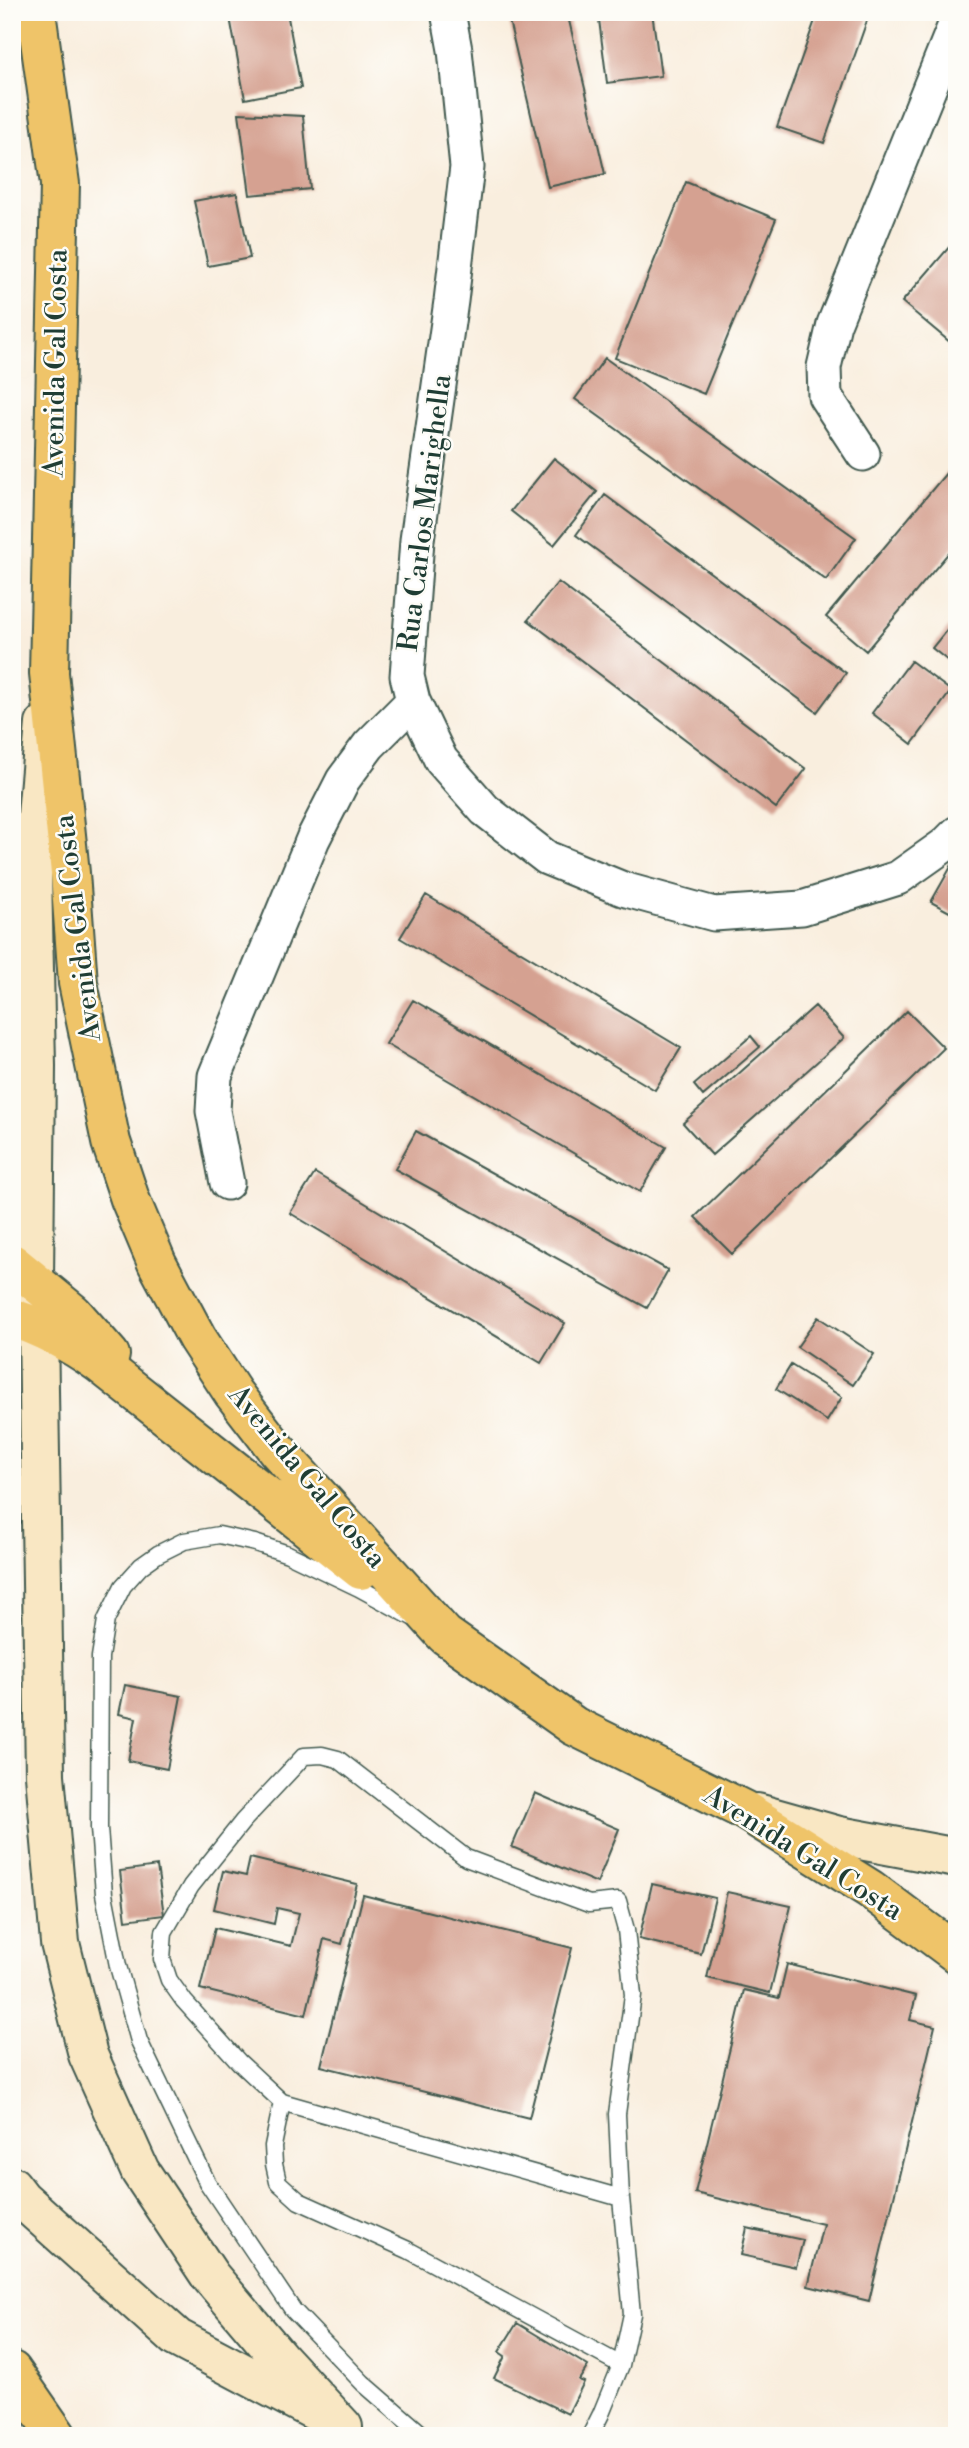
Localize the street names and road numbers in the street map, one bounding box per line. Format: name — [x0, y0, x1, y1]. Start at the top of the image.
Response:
street label: Avenida Gal Costa — [36, 248, 76, 478]
street label: Rua Carlos Marighella — [391, 371, 459, 654]
street label: Avenida Gal Costa — [47, 812, 109, 1044]
street label: Avenida Gal Costa — [220, 1378, 394, 1576]
street label: Avenida Gal Costa — [696, 1777, 910, 1929]

